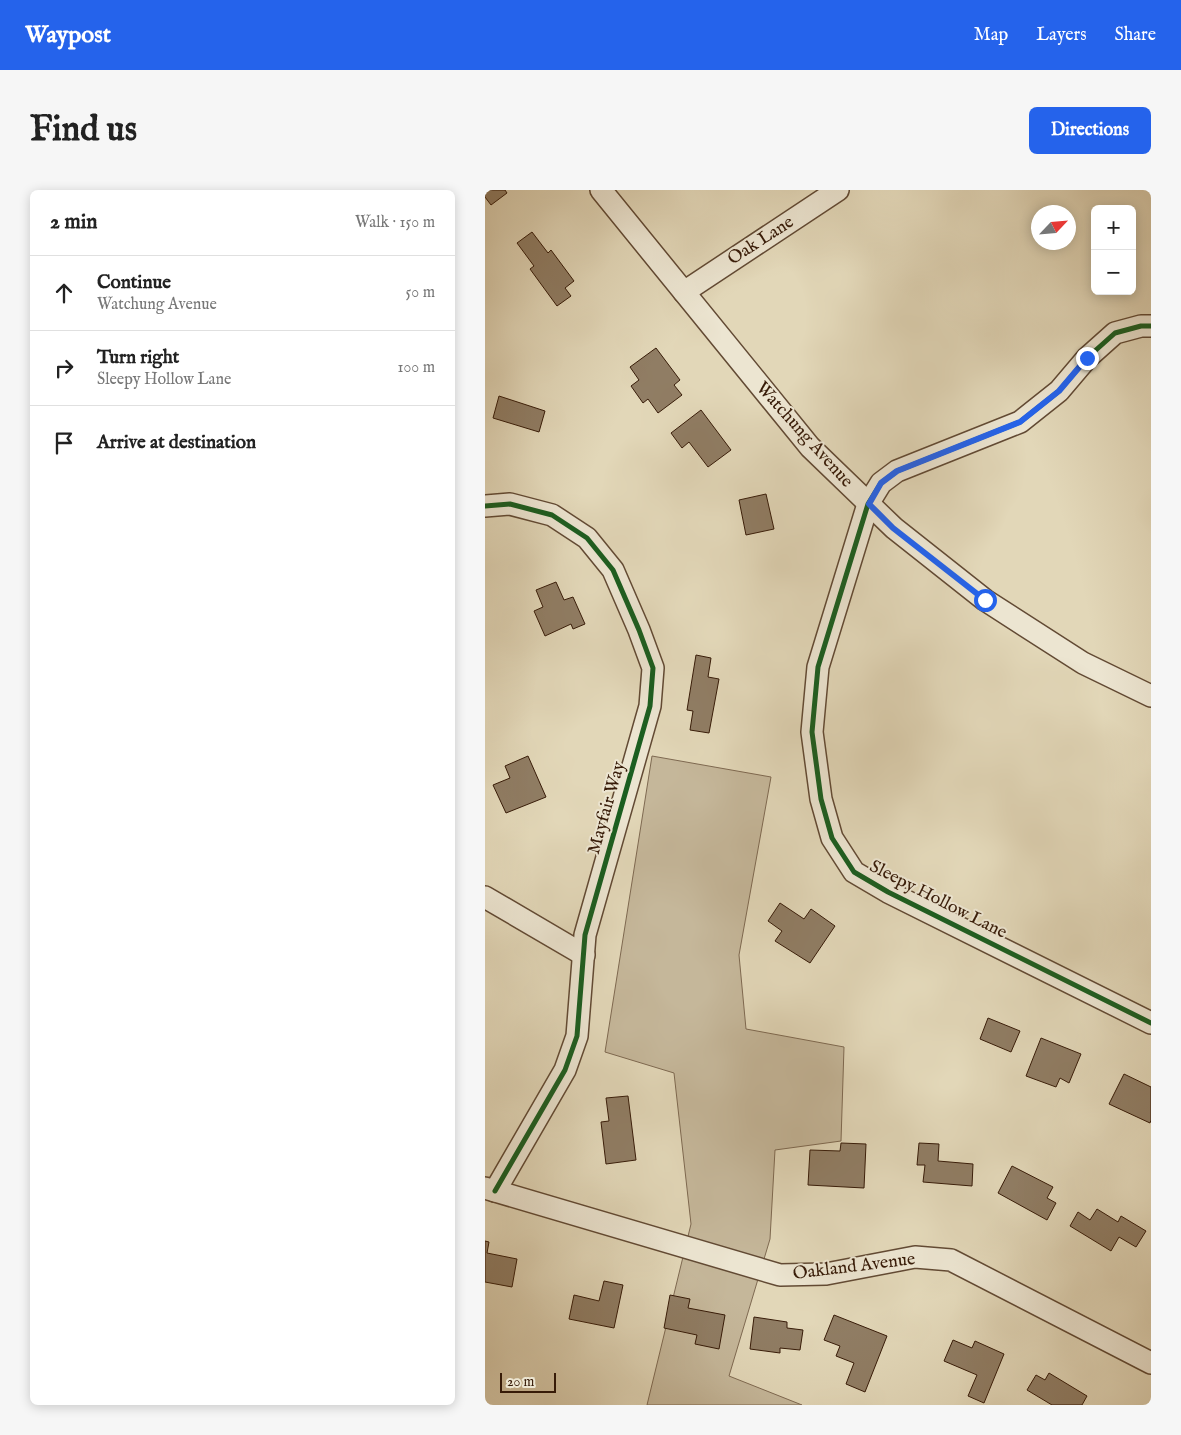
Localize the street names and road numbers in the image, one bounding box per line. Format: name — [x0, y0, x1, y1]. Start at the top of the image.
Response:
street label: Oak Lane — [723, 211, 799, 271]
street label: Watchung Avenue — [750, 377, 858, 493]
street label: Mayfair Way — [583, 759, 631, 857]
street label: Sleepy Hollow Lane — [865, 855, 1011, 945]
street label: Oakland Avenue — [791, 1248, 917, 1286]

